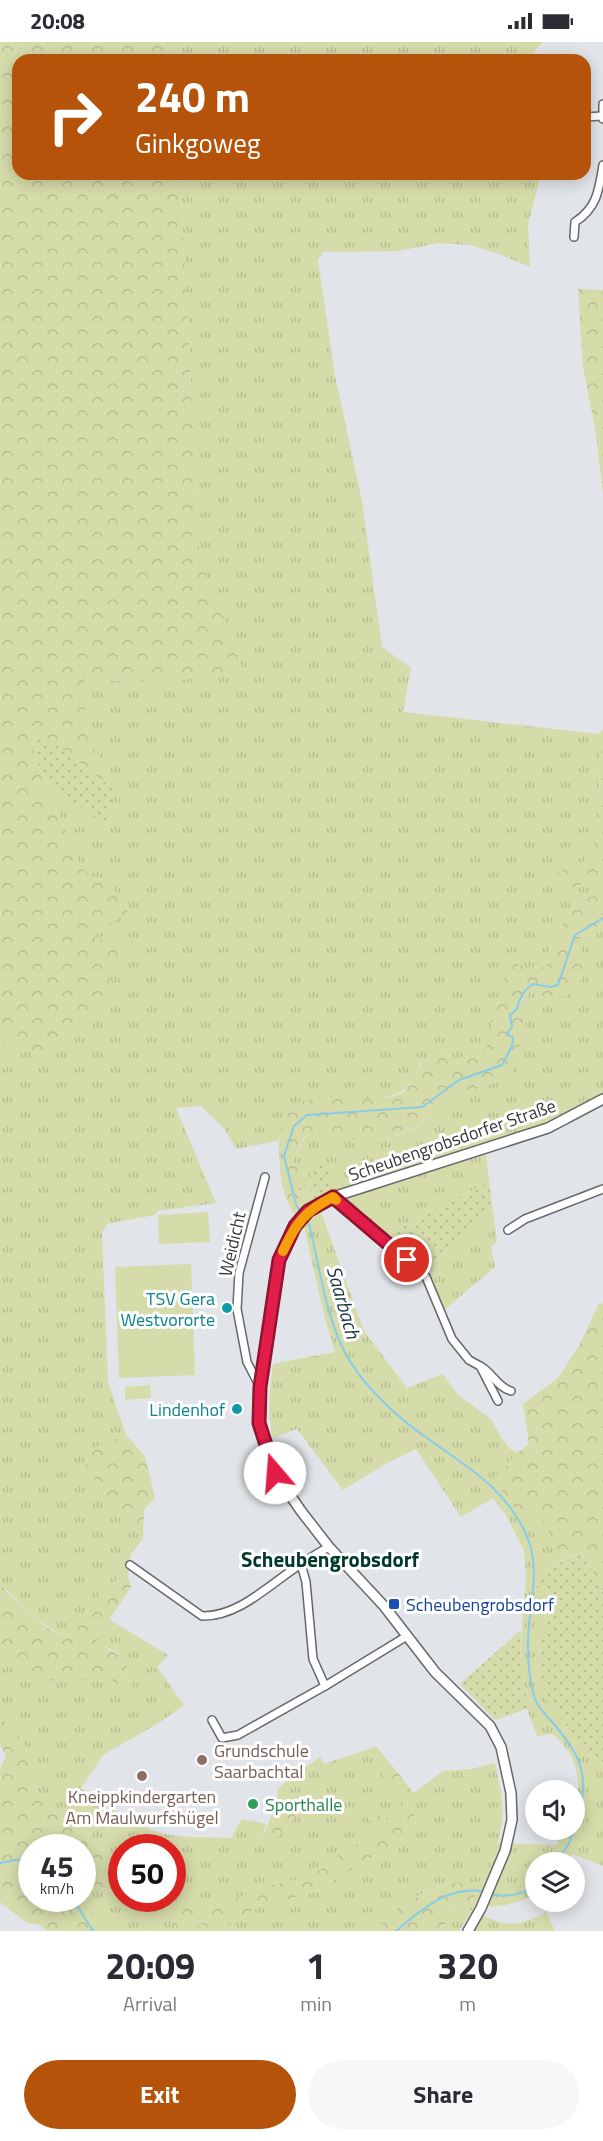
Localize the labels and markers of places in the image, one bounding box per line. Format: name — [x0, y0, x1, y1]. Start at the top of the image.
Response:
pin — [381, 1234, 432, 1285]
place label: TSV Gera Westvororte — [120, 1285, 215, 1333]
marker: TSV Gera Westvororte — [220, 1301, 234, 1315]
place label: Lindenhof — [149, 1396, 225, 1423]
marker: Lindenhof — [230, 1402, 244, 1416]
place label: Scheubengrobsdorf — [406, 1591, 554, 1618]
marker: Scheubengrobsdorf — [387, 1597, 401, 1611]
place label: Grundschule Saarbachtal — [214, 1737, 309, 1785]
marker: Grundschule Saarbachtal — [195, 1753, 209, 1767]
marker: Kneippkindergarten Am Maulwurfshügel — [135, 1769, 149, 1783]
place label: Kneippkindergarten Am Maulwurfshügel — [65, 1783, 219, 1831]
place label: Sporthalle — [265, 1791, 342, 1818]
marker: Sporthalle — [246, 1797, 260, 1811]

